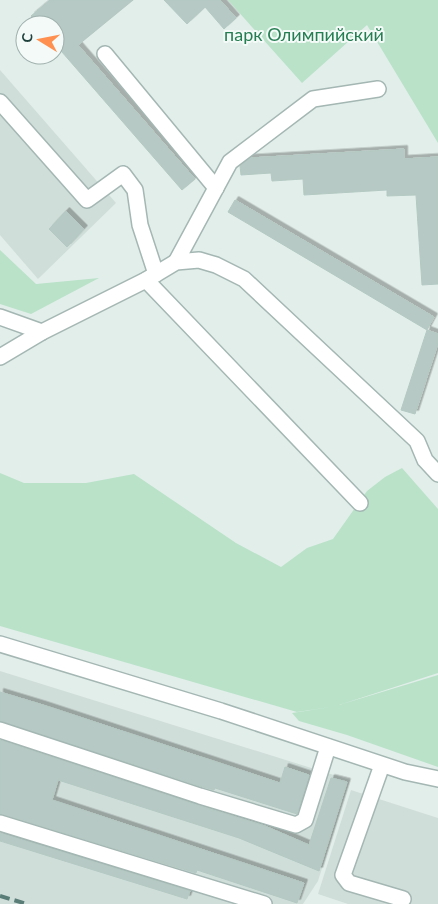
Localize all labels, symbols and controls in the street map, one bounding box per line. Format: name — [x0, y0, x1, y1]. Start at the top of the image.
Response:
north arrow — [15, 15, 65, 65]
park label: парк Олимпийский — [224, 23, 384, 45]
text: С — [18, 31, 36, 44]

